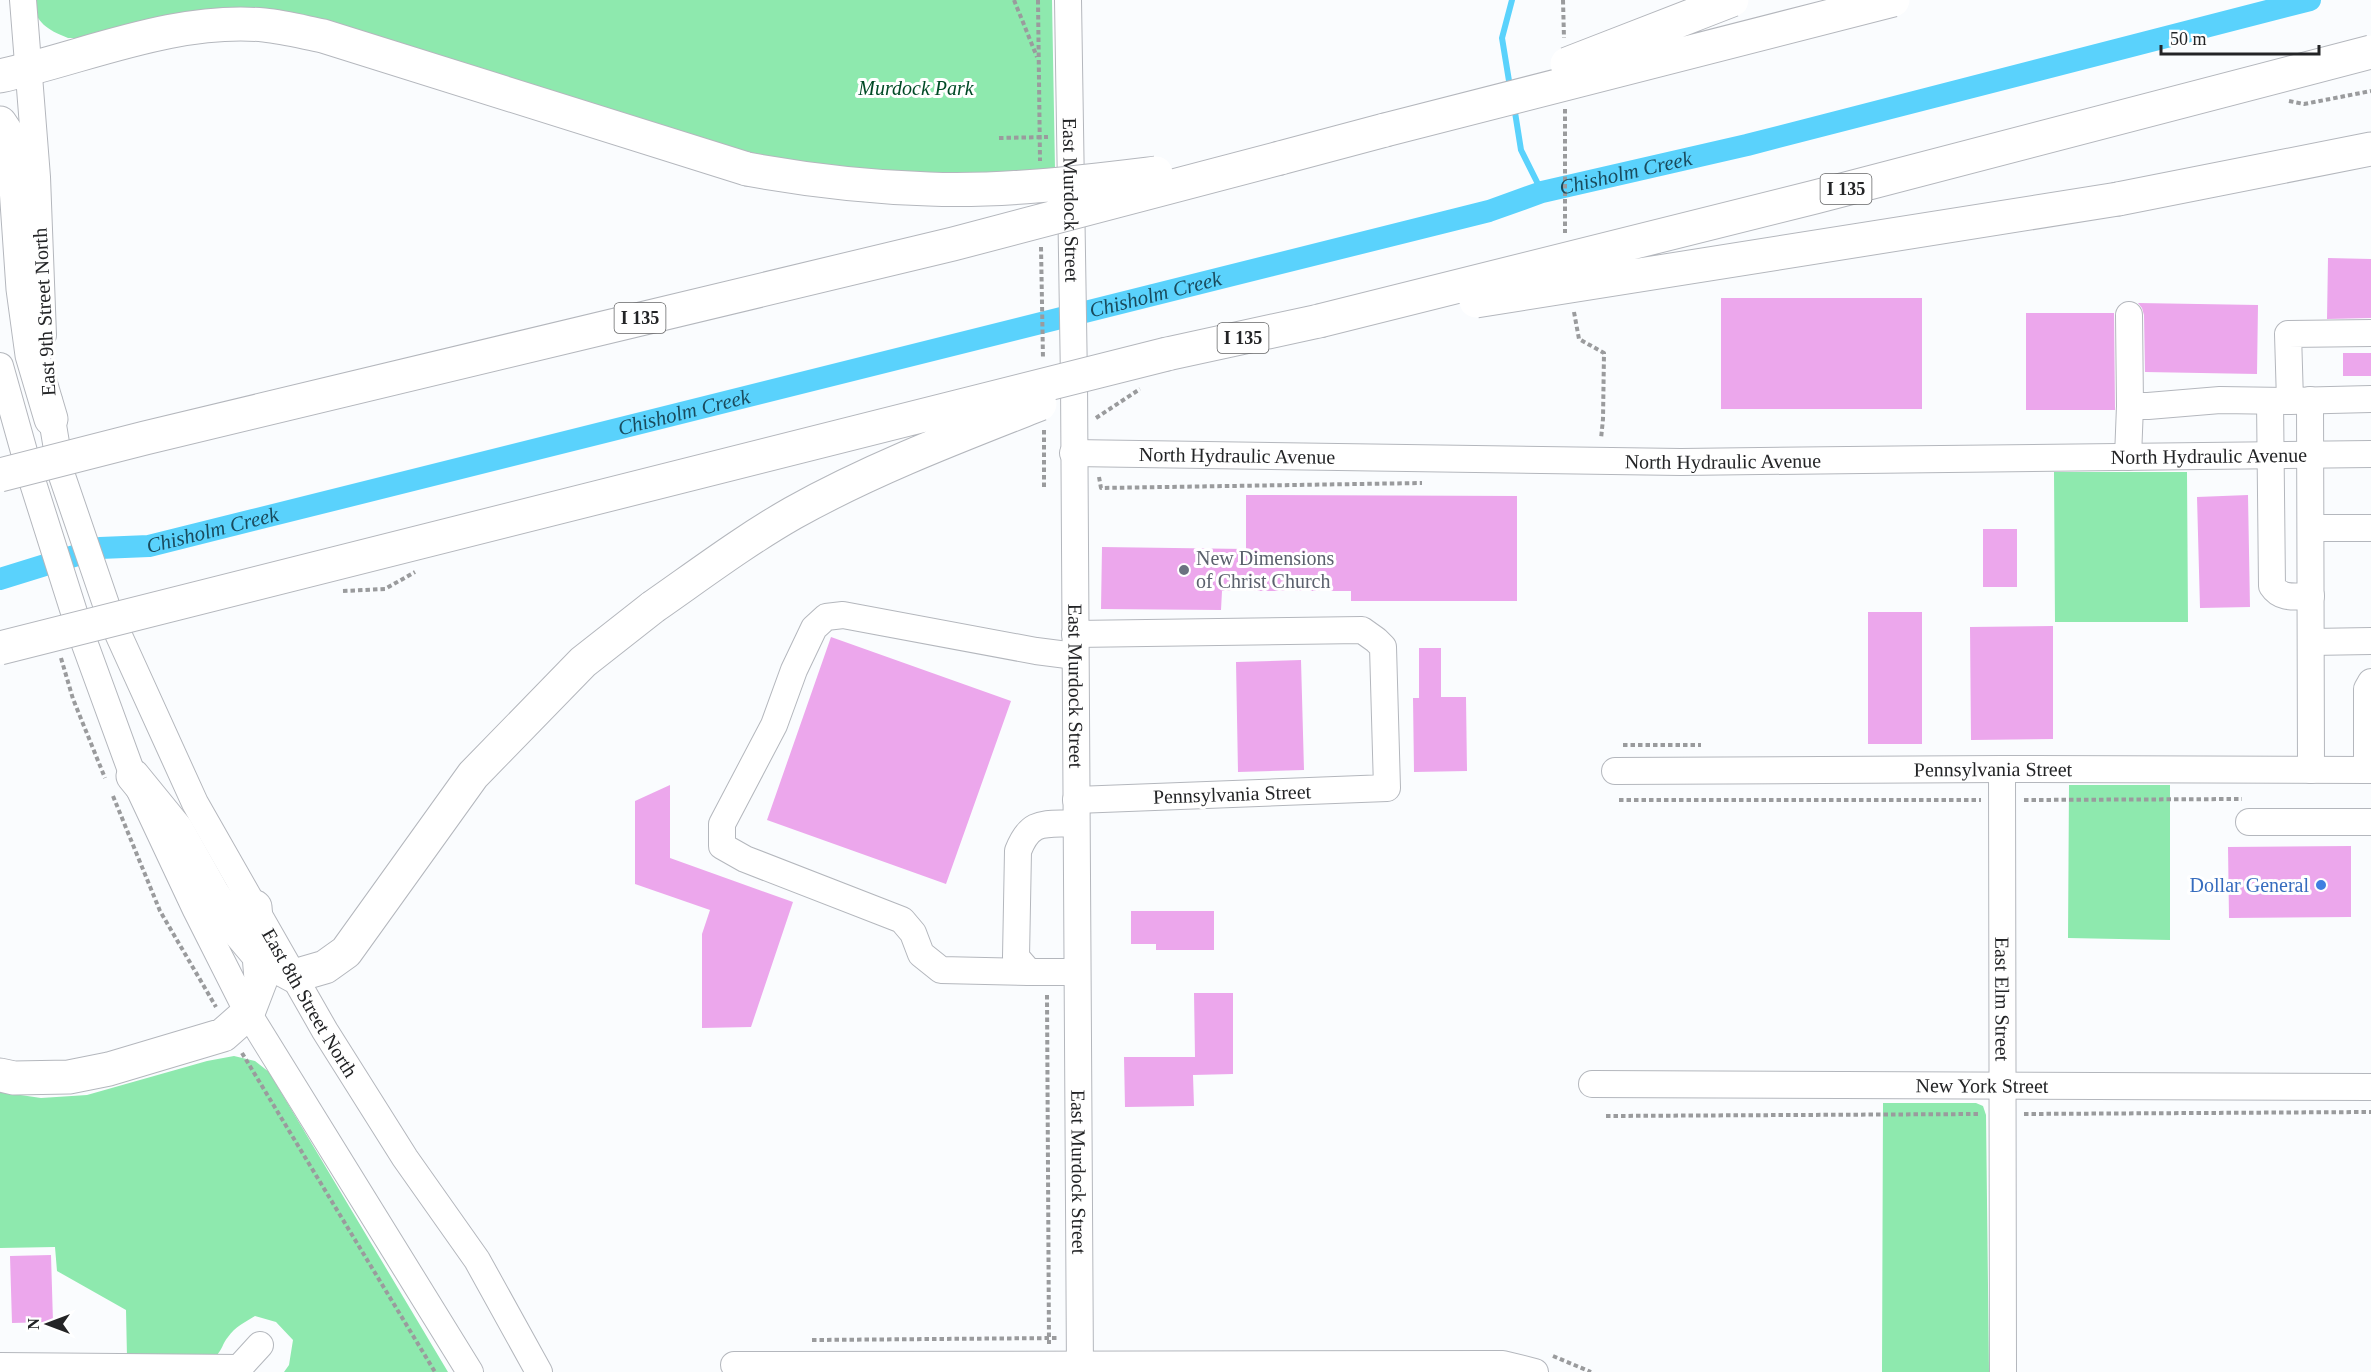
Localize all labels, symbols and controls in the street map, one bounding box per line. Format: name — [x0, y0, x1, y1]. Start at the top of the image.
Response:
scale bar — [2161, 18, 2318, 56]
text: 50 m — [2170, 29, 2207, 49]
park label: Murdock Park — [857, 77, 975, 99]
street label: East Murdock Street — [1059, 118, 1083, 283]
water label: Chisholm Creek — [1557, 146, 1695, 200]
road number: I 135 — [1820, 174, 1872, 204]
street label: East 9th Street North — [29, 227, 59, 397]
water label: Chisholm Creek — [1087, 266, 1224, 322]
road number: I 135 — [614, 303, 666, 333]
road number: I 135 — [1218, 323, 1268, 353]
water label: Chisholm Creek — [615, 384, 753, 440]
street label: North Hydraulic Avenue — [1139, 443, 1335, 468]
street label: North Hydraulic Avenue — [2111, 444, 2307, 468]
street label: North Hydraulic Avenue — [1625, 449, 1821, 474]
water label: Chisholm Creek — [144, 502, 281, 558]
place label: New Dimensions of Christ Church — [1196, 547, 1335, 592]
marker: New Dimensions of Christ Church — [1177, 563, 1191, 577]
street label: East Murdock Street — [1064, 604, 1087, 769]
street label: Pennsylvania Street — [1914, 758, 2073, 781]
street label: Pennsylvania Street — [1153, 780, 1312, 809]
place label: Dollar General — [2190, 874, 2309, 896]
marker: Dollar General — [2314, 878, 2328, 892]
street label: East 8th Street North — [258, 925, 362, 1081]
street label: East Elm Street — [1991, 937, 2013, 1062]
street label: New York Street — [1916, 1074, 2049, 1097]
street label: East Murdock Street — [1067, 1090, 1090, 1255]
north arrow — [18, 1294, 78, 1354]
text: N — [25, 1318, 42, 1330]

